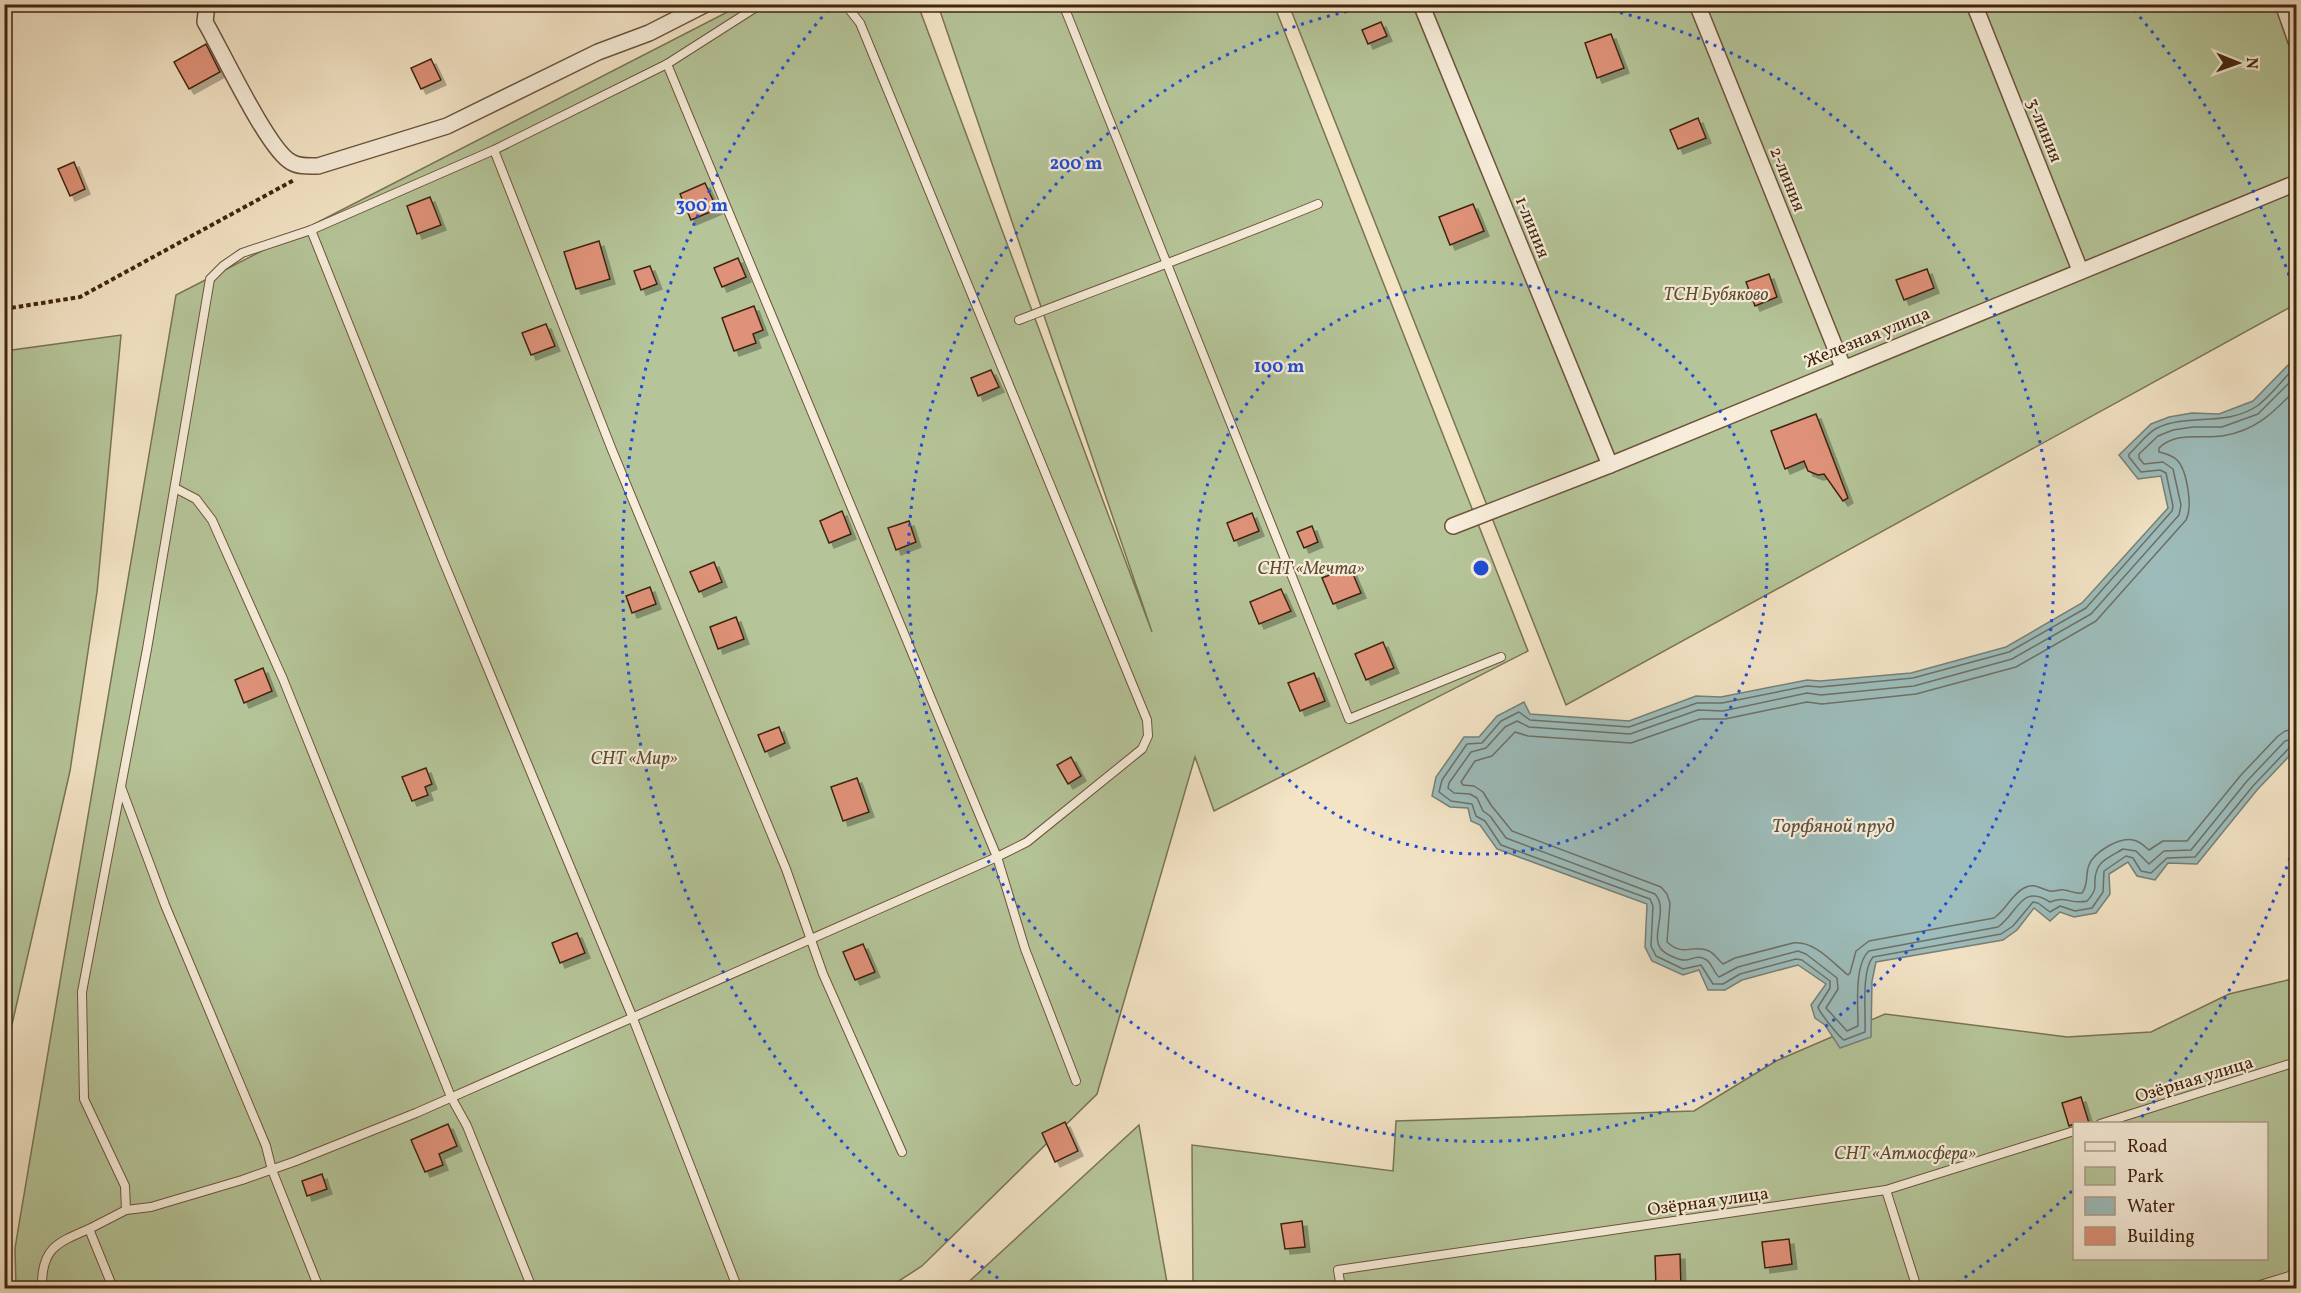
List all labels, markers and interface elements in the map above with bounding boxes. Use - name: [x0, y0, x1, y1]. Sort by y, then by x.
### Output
- north arrow: [2208, 33, 2268, 93]
- text: N: [2240, 57, 2262, 70]
- street label: 3-линия: [2019, 95, 2068, 167]
- street label: 2-линия: [1762, 143, 1811, 216]
- text: 200 m: [1050, 152, 1102, 177]
- street label: 1-линия: [1508, 193, 1555, 262]
- text: 300 m: [676, 194, 728, 219]
- park label: ТСН Бубяково: [1663, 283, 1769, 308]
- street label: Железная улица: [1801, 302, 1934, 375]
- text: 100 m: [1254, 355, 1304, 380]
- park label: СНТ «Мечта»: [1257, 557, 1365, 582]
- centre of rings: [1471, 558, 1491, 578]
- park label: СНТ «Мир»: [590, 747, 678, 772]
- water label: Торфяной пруд: [1772, 813, 1894, 841]
- street label: Озёрная улица: [2132, 1051, 2257, 1110]
- legend: [2073, 1122, 2268, 1260]
- text: Road: [2127, 1135, 2168, 1160]
- park label: СНТ «Атмосфера»: [1834, 1142, 1976, 1167]
- text: Park: [2127, 1165, 2164, 1190]
- street label: Озёрная улица: [1646, 1182, 1771, 1223]
- text: Water: [2127, 1195, 2175, 1220]
- text: Building: [2127, 1225, 2195, 1250]

